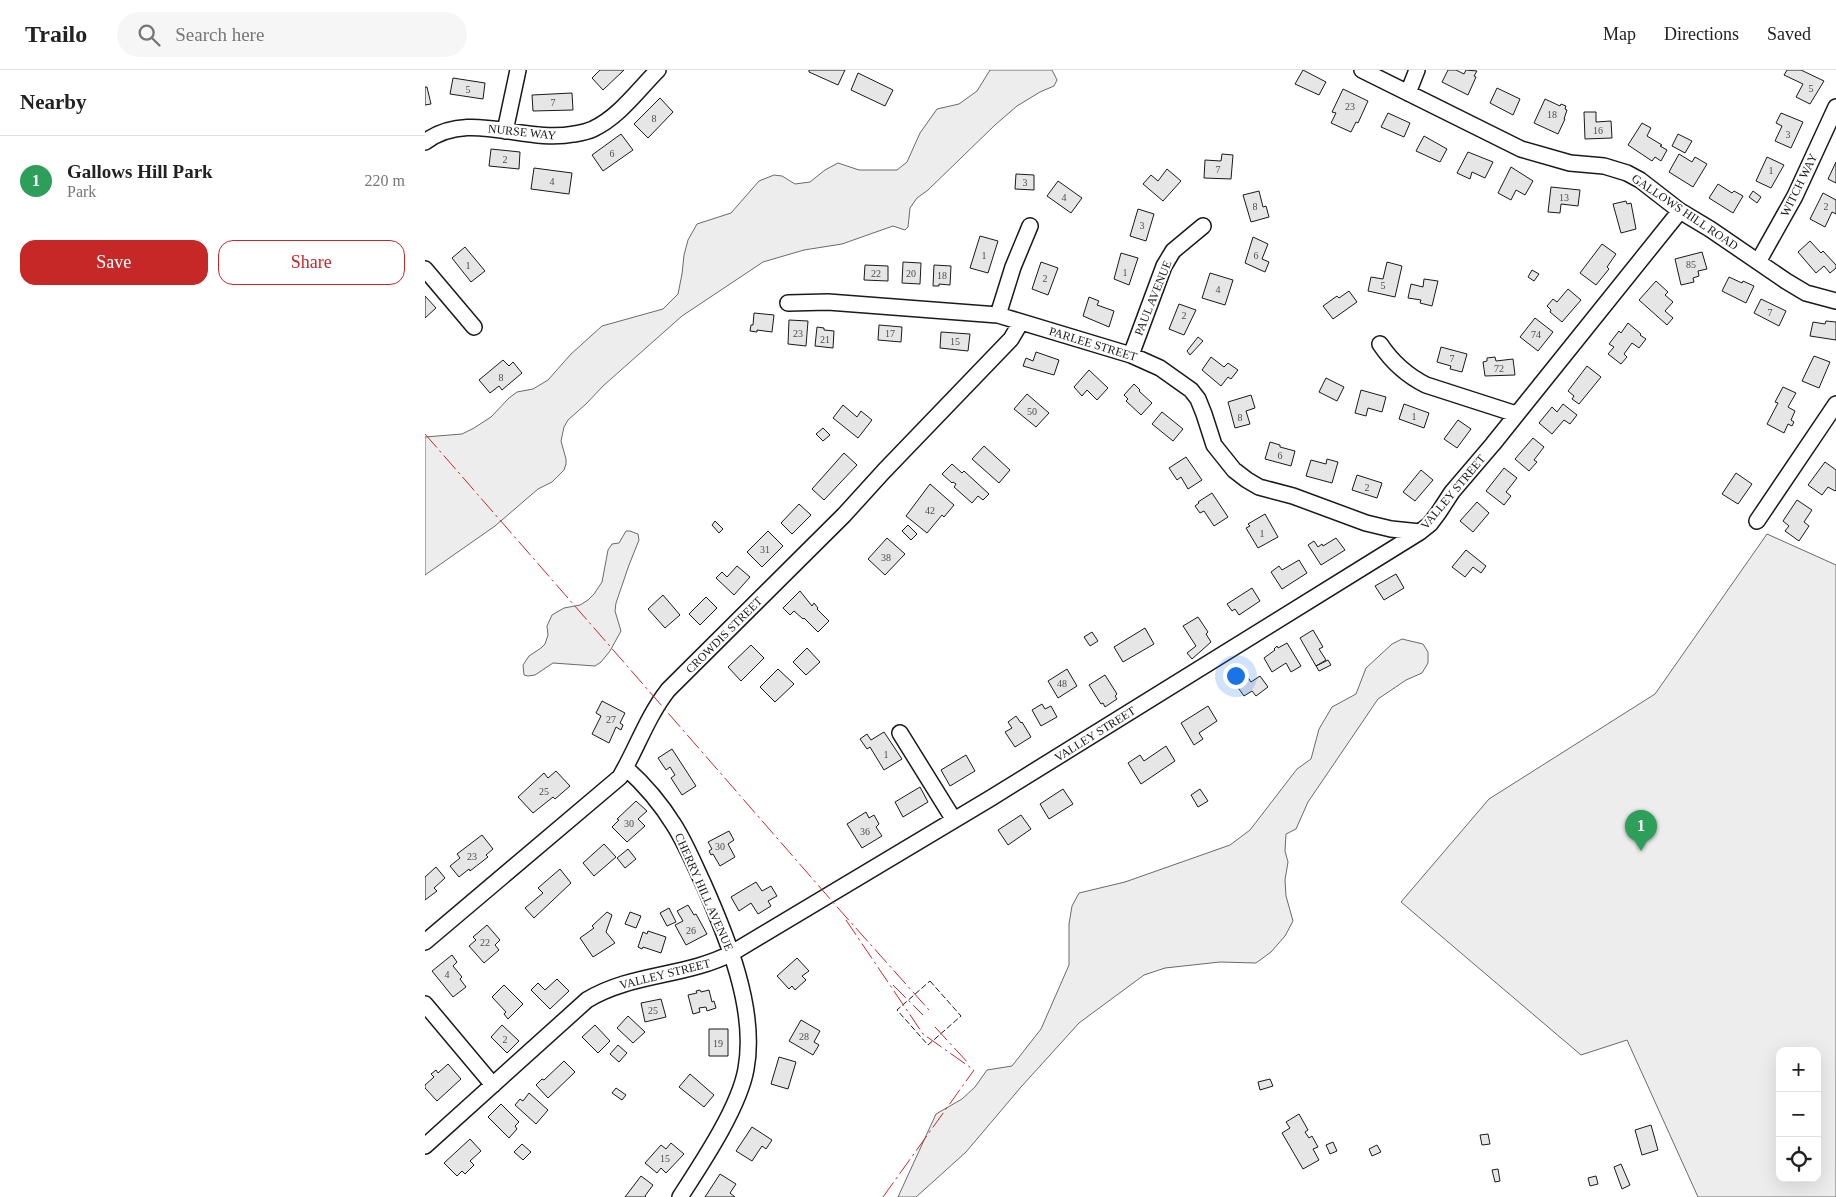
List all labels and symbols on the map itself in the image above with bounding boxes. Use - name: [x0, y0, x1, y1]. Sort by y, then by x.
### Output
- house number: 5: [1809, 83, 1814, 94]
- house number: 5: [466, 84, 471, 95]
- house number: 7: [551, 97, 556, 108]
- house number: 23: [1345, 101, 1355, 112]
- house number: 18: [1547, 109, 1557, 120]
- house number: 8: [652, 113, 657, 124]
- street label: NURSE WAY: [487, 121, 557, 143]
- house number: 16: [1593, 125, 1603, 136]
- house number: 3: [1786, 129, 1791, 140]
- house number: 6: [610, 148, 615, 159]
- street label: WITCH WAY: [1778, 151, 1820, 219]
- house number: 2: [503, 154, 508, 165]
- house number: 7: [1216, 164, 1221, 175]
- house number: 1: [1769, 165, 1774, 176]
- street label: GALLOWS HILL ROAD: [1629, 171, 1741, 253]
- house number: 4: [550, 176, 555, 187]
- house number: 3: [1023, 177, 1028, 188]
- house number: 4: [1062, 192, 1067, 203]
- house number: 13: [1559, 192, 1569, 203]
- house number: 8: [1253, 201, 1258, 212]
- house number: 2: [1824, 201, 1829, 212]
- house number: 3: [1140, 220, 1145, 231]
- house number: 1: [982, 250, 987, 261]
- house number: 6: [1254, 250, 1259, 261]
- street label: PAUL AVENUE: [1132, 258, 1174, 338]
- house number: 85: [1686, 259, 1696, 270]
- house number: 1: [466, 260, 471, 271]
- house number: 1: [1123, 267, 1128, 278]
- house number: 22: [871, 268, 881, 279]
- house number: 20: [906, 268, 916, 279]
- house number: 18: [937, 270, 947, 281]
- house number: 2: [1043, 273, 1048, 284]
- house number: 5: [1381, 280, 1386, 291]
- house number: 4: [1216, 284, 1221, 295]
- house number: 7: [1768, 307, 1773, 318]
- house number: 2: [1182, 310, 1187, 321]
- street label: PARLEE STREET: [1047, 324, 1139, 364]
- house number: 23: [793, 328, 803, 339]
- house number: 17: [885, 328, 895, 339]
- house number: 74: [1531, 329, 1541, 340]
- house number: 21: [820, 334, 830, 345]
- house number: 15: [950, 336, 960, 347]
- house number: 7: [1450, 353, 1455, 364]
- house number: 72: [1494, 363, 1504, 374]
- house number: 8: [499, 372, 504, 383]
- house number: 50: [1027, 406, 1037, 417]
- house number: 1: [1412, 411, 1417, 422]
- house number: 8: [1238, 412, 1243, 423]
- house number: 6: [1278, 450, 1283, 461]
- street label: VALLEY STREET: [1418, 451, 1489, 532]
- house number: 2: [1365, 482, 1370, 493]
- house number: 42: [925, 505, 935, 516]
- house number: 1: [1260, 528, 1265, 539]
- house number: 31: [760, 544, 770, 555]
- house number: 38: [881, 552, 891, 563]
- street label: CROWDIS STREET: [683, 593, 766, 676]
- your location: [1223, 663, 1249, 689]
- house number: 48: [1057, 678, 1067, 689]
- street label: VALLEY STREET: [1052, 703, 1139, 765]
- house number: 27: [606, 714, 616, 725]
- house number: 1: [884, 749, 889, 760]
- house number: 25: [539, 786, 549, 797]
- pin: 1: [1625, 810, 1657, 851]
- house number: 30: [624, 818, 634, 829]
- house number: 36: [860, 826, 870, 837]
- street label: CHERRY HILL AVENUE: [672, 831, 736, 953]
- house number: 30: [715, 841, 725, 852]
- house number: 23: [467, 851, 477, 862]
- house number: 26: [686, 925, 696, 936]
- house number: 22: [480, 937, 490, 948]
- street label: VALLEY STREET: [618, 956, 712, 992]
- house number: 4: [445, 969, 450, 980]
- house number: 25: [648, 1005, 658, 1016]
- house number: 28: [799, 1031, 809, 1042]
- house number: 2: [503, 1034, 508, 1045]
- house number: 19: [713, 1038, 723, 1049]
- house number: 15: [660, 1153, 670, 1164]

